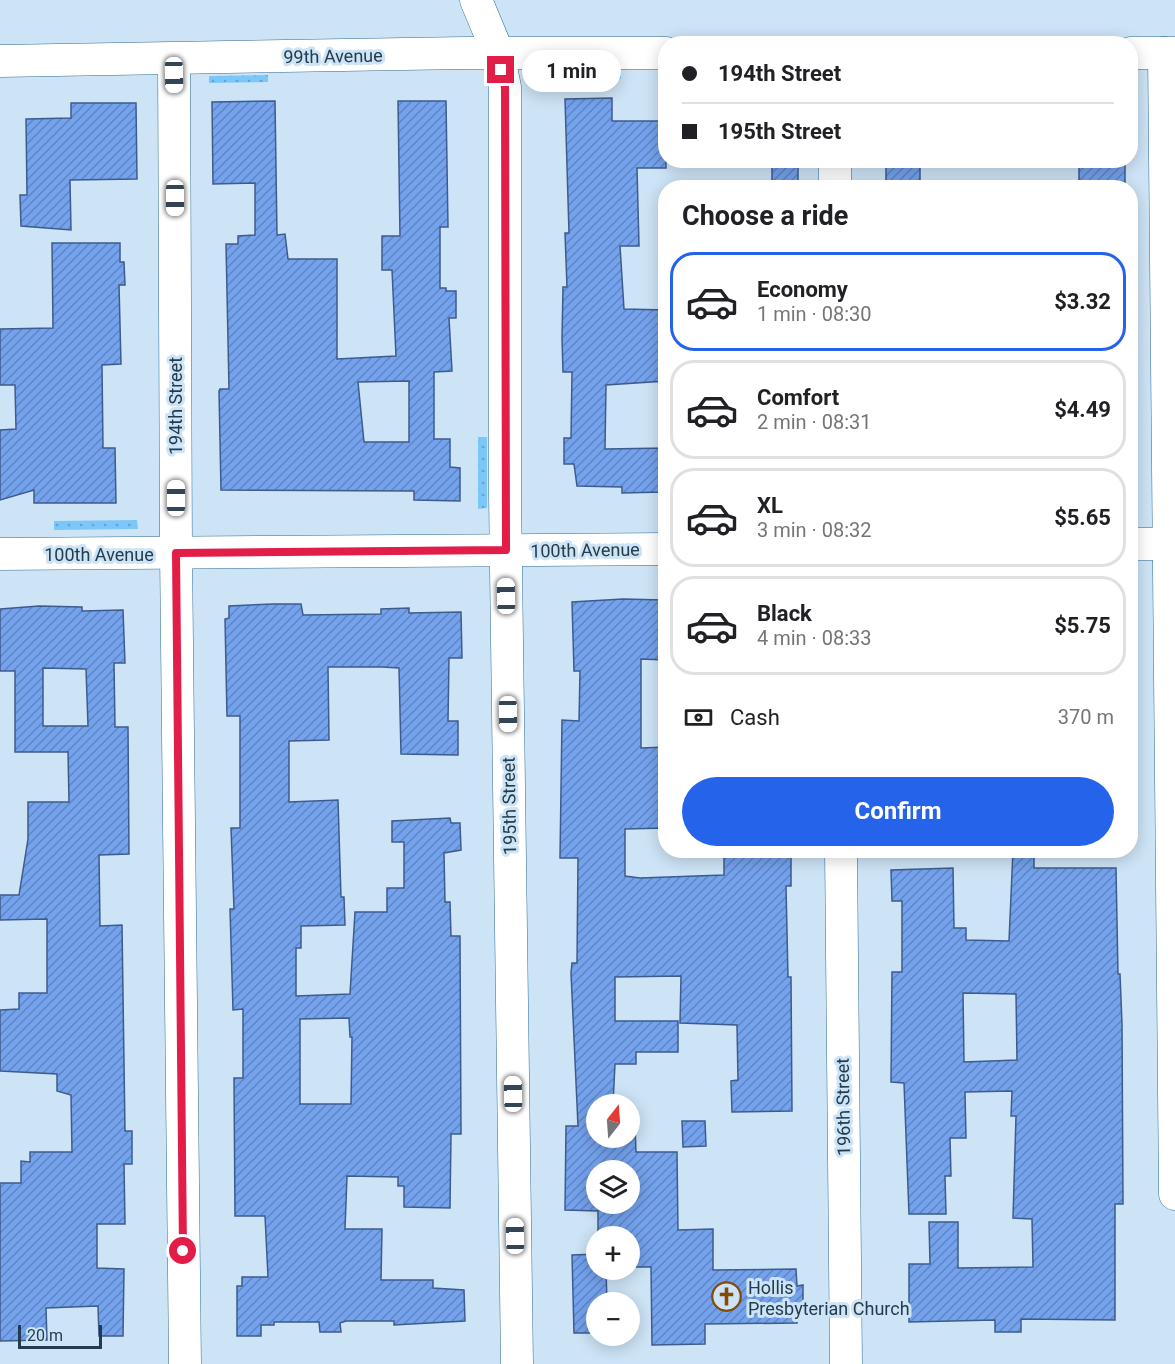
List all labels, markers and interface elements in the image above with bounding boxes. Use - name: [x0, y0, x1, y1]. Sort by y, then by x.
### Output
- street label: 99th Avenue: [283, 45, 383, 67]
- callout: 1 min: [522, 49, 621, 91]
- route end: [487, 56, 514, 83]
- car: [165, 57, 183, 93]
- text: 1 min: [546, 59, 597, 83]
- text: 194th Street: [718, 61, 841, 86]
- text: 195th Street: [718, 119, 841, 144]
- car: [166, 180, 184, 216]
- text: Choose a ride: [682, 200, 848, 232]
- icon: car: [685, 275, 739, 329]
- text: Economy: [757, 277, 848, 302]
- text: $3.32: [1054, 289, 1111, 314]
- text: 1 min · 08:30: [757, 302, 872, 326]
- street label: 194th Street: [165, 357, 186, 455]
- icon: car: [685, 383, 739, 437]
- text: Comfort: [757, 385, 839, 410]
- text: $4.49: [1054, 397, 1111, 422]
- text: 2 min · 08:31: [757, 410, 872, 434]
- car: [167, 480, 185, 516]
- icon: car: [685, 491, 739, 545]
- text: XL: [757, 493, 783, 518]
- text: $5.65: [1054, 505, 1111, 530]
- text: 3 min · 08:32: [757, 518, 872, 542]
- street label: 100th Avenue: [530, 539, 640, 561]
- street label: 100th Avenue: [44, 544, 154, 565]
- car: [497, 578, 515, 614]
- icon: car: [685, 599, 739, 653]
- text: Black: [757, 601, 812, 626]
- text: $5.75: [1054, 613, 1111, 638]
- text: 4 min · 08:33: [757, 626, 872, 650]
- car: [499, 696, 517, 732]
- icon: cash: [682, 701, 715, 734]
- text: Cash: [730, 705, 780, 730]
- text: 370 m: [1058, 705, 1114, 729]
- street label: 195th Street: [498, 757, 520, 855]
- button: Confirm: [682, 777, 1114, 846]
- street label: 196th Street: [832, 1058, 854, 1156]
- car: [504, 1076, 522, 1112]
- north arrow: [586, 1094, 640, 1148]
- map controls: [586, 1094, 640, 1346]
- button: layers: [586, 1160, 640, 1214]
- car: [506, 1218, 524, 1254]
- button: +: [586, 1226, 640, 1280]
- route start: [169, 1237, 196, 1264]
- place label: Hollis Presbyterian Church: [748, 1277, 910, 1319]
- church icon: Hollis Presbyterian Church: [711, 1281, 743, 1313]
- button: −: [586, 1292, 640, 1346]
- scale bar: [18, 1322, 102, 1350]
- text: 20 m: [27, 1326, 63, 1345]

